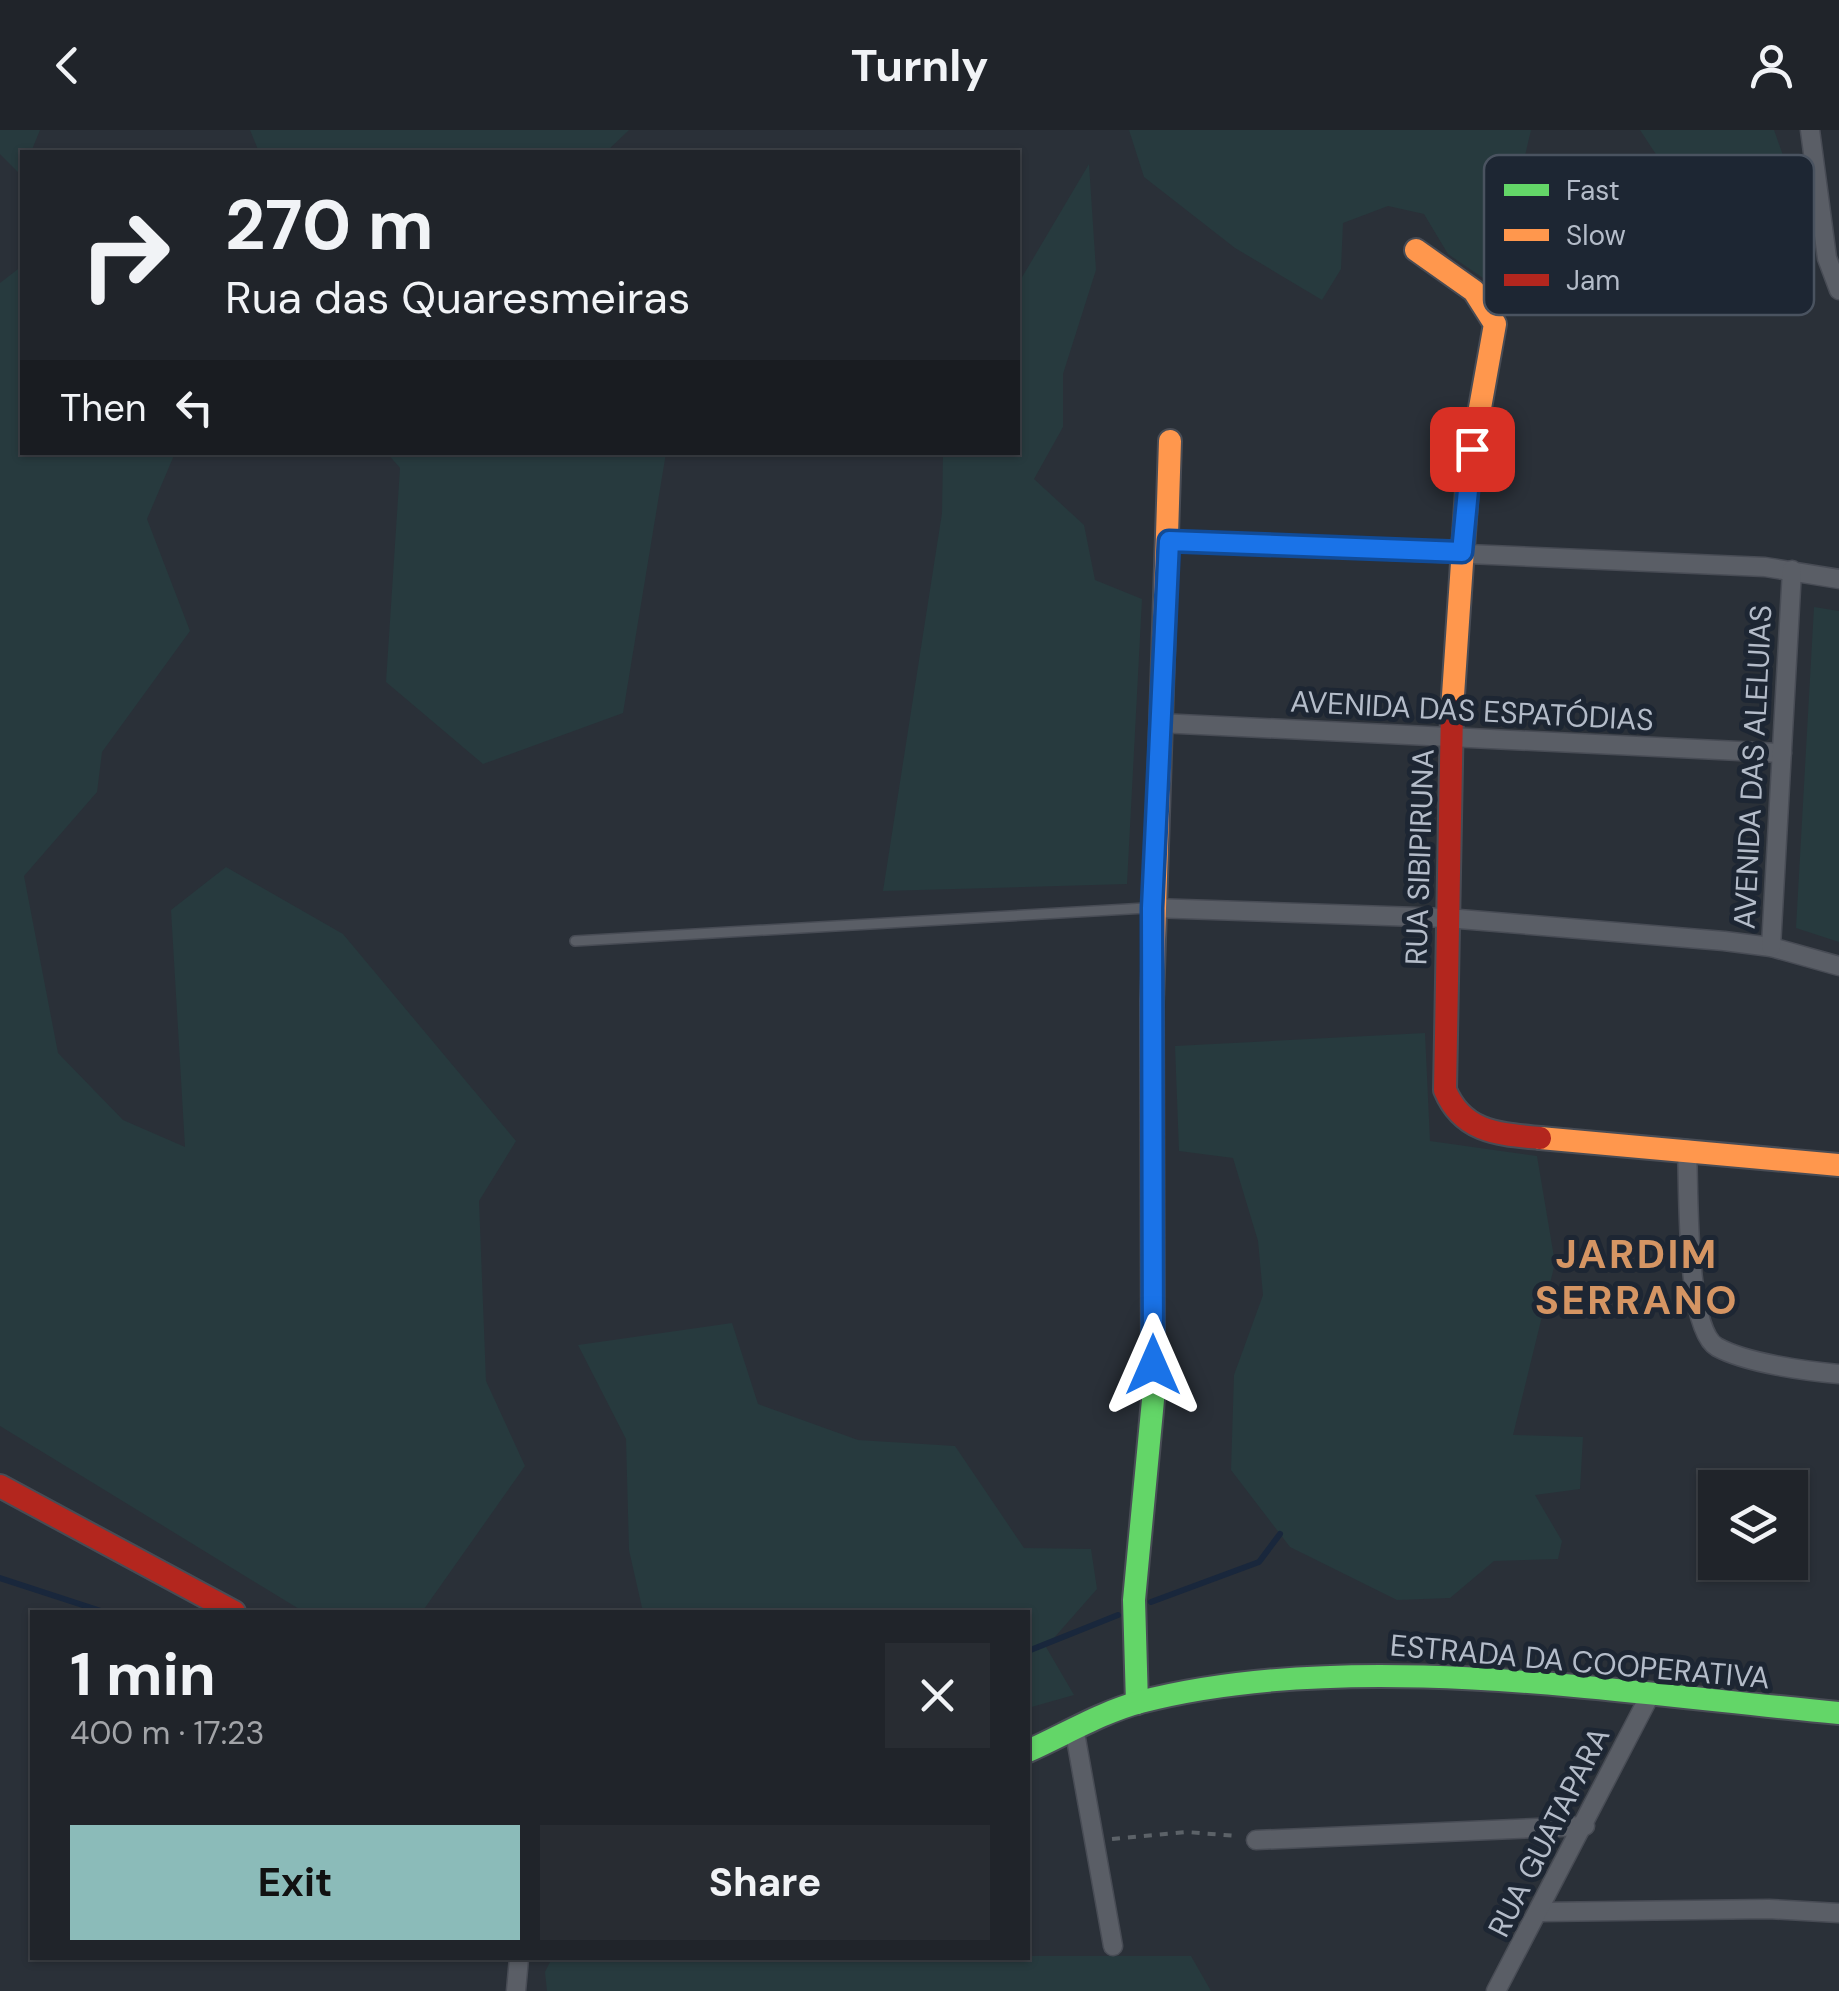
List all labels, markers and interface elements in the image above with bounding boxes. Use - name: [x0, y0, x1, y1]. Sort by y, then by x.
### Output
- text: Turnly: [851, 36, 988, 95]
- icon: back: [40, 38, 95, 93]
- icon: person: [1744, 38, 1799, 93]
- legend: [1484, 155, 1814, 315]
- text: Fast: [1566, 172, 1620, 209]
- text: 270 m: [225, 180, 434, 271]
- icon: right: [60, 190, 190, 320]
- text: Slow: [1566, 217, 1626, 254]
- text: Jam: [1566, 262, 1620, 299]
- text: Rua das Quaresmeiras: [225, 268, 690, 327]
- icon: left: [167, 380, 222, 435]
- text: Then: [60, 383, 147, 433]
- pin: [1430, 407, 1515, 492]
- icon: arrive: [1445, 422, 1500, 477]
- street label: AVENIDA DAS ALELUIAS: [1725, 604, 1780, 930]
- street label: AVENIDA DAS ESPATÓDIAS: [1289, 682, 1655, 739]
- street label: RUA SIBIPIRUNA: [1396, 748, 1443, 966]
- district label: JARDIM SERRANO: [1535, 1228, 1739, 1326]
- position arrow: [1101, 1313, 1205, 1417]
- map controls: [1698, 1470, 1808, 1580]
- button: layers: [1698, 1470, 1808, 1580]
- street label: ESTRADA DA COOPERATIVA: [1389, 1625, 1772, 1698]
- text: 1 min: [70, 1635, 216, 1714]
- button: close: [885, 1643, 990, 1748]
- text: 400 m · 17:23: [70, 1712, 264, 1754]
- street label: RUA GUATAPARA: [1479, 1720, 1618, 1943]
- button: Exit: [70, 1825, 520, 1940]
- button: Share: [540, 1825, 990, 1940]

